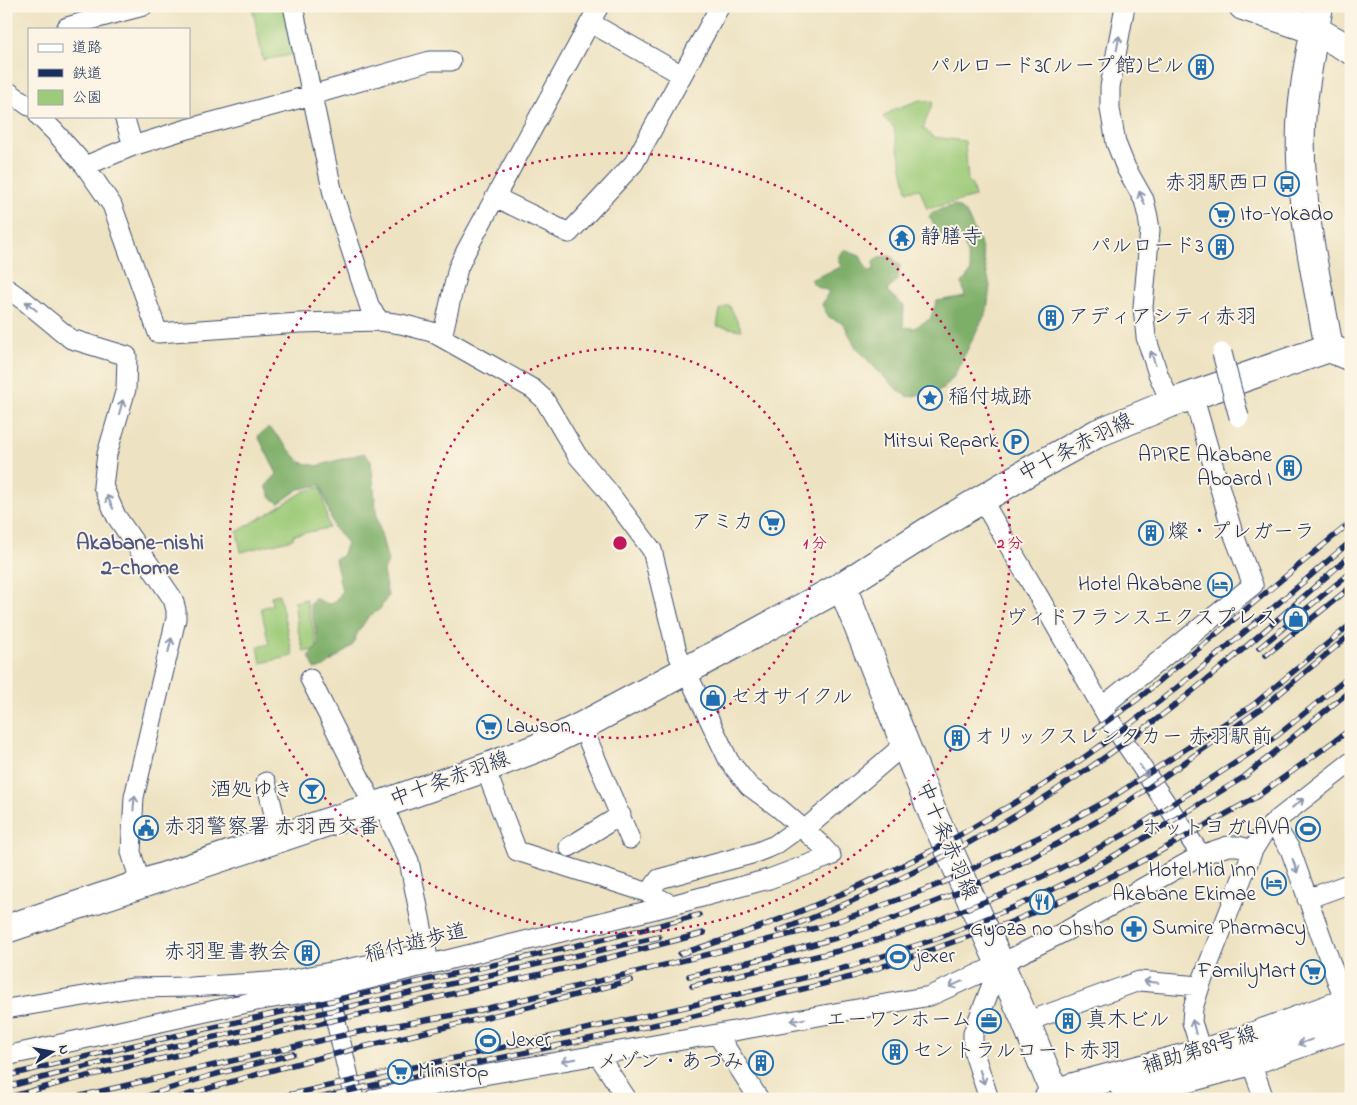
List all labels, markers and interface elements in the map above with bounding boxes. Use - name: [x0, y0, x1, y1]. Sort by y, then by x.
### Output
- legend: [28, 28, 190, 118]
- one-way arrow: [1114, 35, 1124, 51]
- text: 道路: [72, 37, 102, 59]
- place label: パルロード3(ループ館)ビル: [930, 52, 1184, 82]
- building icon: パルロード3(ループ館)ビル: [1188, 54, 1214, 80]
- text: 鉄道: [72, 63, 102, 85]
- text: 公園: [72, 87, 102, 109]
- place label: 赤羽駅西口: [1165, 169, 1270, 199]
- bus stop icon: 赤羽駅西口: [1274, 171, 1300, 197]
- one-way arrow: [1136, 191, 1146, 206]
- place label: Ito-Yokado: [1240, 200, 1333, 230]
- supermarket icon: Ito-Yokado: [1209, 202, 1235, 228]
- place label: 静膳寺: [920, 223, 983, 253]
- temple icon: 静膳寺: [889, 225, 915, 251]
- place label: パルロード3: [1090, 232, 1204, 262]
- building icon: パルロード3: [1208, 234, 1234, 260]
- one-way arrow: [25, 300, 38, 311]
- place label: アディアシティ赤羽: [1068, 303, 1257, 333]
- building icon: アディアシティ赤羽: [1038, 305, 1064, 331]
- one-way arrow: [1147, 350, 1157, 366]
- place label: 稲付城跡: [948, 383, 1032, 413]
- place icon: 稲付城跡: [917, 385, 943, 411]
- one-way arrow: [116, 400, 126, 416]
- street label: 中十条赤羽線: [1013, 406, 1139, 490]
- place label: Mitsui Repark: [883, 427, 999, 457]
- parking icon: Mitsui Repark: [1003, 429, 1029, 455]
- place label: APIRE Akabane Aboard I: [1138, 441, 1273, 495]
- building icon: APIRE Akabane Aboard I: [1276, 455, 1302, 481]
- one-way arrow: [105, 495, 114, 510]
- place label: アミカ: [691, 508, 754, 538]
- supermarket icon: アミカ: [759, 510, 785, 536]
- place label: 燦・プレガーラ: [1168, 518, 1315, 548]
- building icon: 燦・プレガーラ: [1138, 520, 1164, 546]
- district label: Akabane-nishi 2-chome: [76, 528, 204, 585]
- text: 1 分: [803, 533, 827, 555]
- text: 2 分: [996, 533, 1023, 555]
- centre of rings: [611, 534, 629, 552]
- place label: Hotel Akabane: [1078, 570, 1203, 600]
- hotel icon: Hotel Akabane: [1207, 572, 1233, 598]
- place label: ヴィドフランスエクスプレス: [1005, 604, 1278, 634]
- shop icon: ヴィドフランスエクスプレス: [1283, 606, 1309, 632]
- one-way arrow: [166, 637, 175, 653]
- place label: セオサイクル: [730, 683, 853, 713]
- shop icon: セオサイクル: [700, 685, 726, 711]
- place label: Lawson: [506, 712, 571, 742]
- supermarket icon: Lawson: [476, 714, 502, 740]
- place label: オリックスレンタカー 赤羽駅前: [974, 723, 1272, 753]
- building icon: オリックスレンタカー 赤羽駅前: [944, 725, 970, 751]
- street label: 中十条赤羽線: [386, 744, 514, 816]
- one-way arrow: [1139, 764, 1149, 778]
- place label: 酒処ゆき: [210, 776, 294, 806]
- street label: 中十条赤羽線: [908, 777, 984, 905]
- bar icon: 酒処ゆき: [299, 778, 325, 804]
- one-way arrow: [129, 795, 139, 811]
- one-way arrow: [1291, 798, 1304, 809]
- place label: 赤羽警察署 赤羽西交番: [164, 813, 379, 843]
- place label: ホットヨガLAVA: [1141, 814, 1290, 844]
- public building icon: 赤羽警察署 赤羽西交番: [133, 815, 159, 841]
- sports icon: ホットヨガLAVA: [1295, 816, 1321, 842]
- place label: Hotel Mid Inn Akabane Ekimae: [1112, 856, 1257, 910]
- one-way arrow: [1291, 858, 1300, 873]
- hotel icon: Hotel Mid Inn Akabane Ekimae: [1261, 870, 1287, 896]
- restaurant icon: Gyoza no Ohsho: [1029, 889, 1055, 915]
- place label: Sumire Pharmacy: [1152, 914, 1306, 946]
- place label: Gyoza no Ohsho: [970, 915, 1114, 947]
- pharmacy icon: Sumire Pharmacy: [1121, 916, 1147, 942]
- street label: 稲付遊歩道: [361, 917, 471, 971]
- place label: 赤羽聖書教会: [164, 938, 290, 968]
- building icon: 赤羽聖書教会: [294, 940, 320, 966]
- place label: jexer: [913, 942, 955, 972]
- sports icon: jexer: [885, 944, 911, 970]
- place label: FamilyMart: [1197, 957, 1296, 989]
- supermarket icon: FamilyMart: [1300, 959, 1326, 985]
- one-way arrow: [1143, 978, 1159, 987]
- one-way arrow: [949, 980, 964, 990]
- place label: エーワンホーム: [826, 1006, 972, 1036]
- place label: 真木ビル: [1086, 1006, 1170, 1036]
- office icon: エーワンホーム: [976, 1008, 1002, 1034]
- building icon: 真木ビル: [1055, 1008, 1081, 1034]
- one-way arrow: [790, 1015, 806, 1025]
- street label: 補助第89号線: [1139, 1019, 1261, 1083]
- one-way arrow: [1189, 1019, 1198, 1035]
- place label: Jexer: [506, 1026, 551, 1056]
- north arrow: [28, 1028, 78, 1078]
- sports icon: Jexer: [475, 1028, 501, 1054]
- place label: セントラルコート赤羽: [912, 1037, 1121, 1067]
- one-way arrow: [1298, 1038, 1313, 1047]
- building icon: セントラルコート赤羽: [882, 1039, 908, 1065]
- text: N: [52, 1043, 74, 1056]
- place label: メゾン・あづみ: [597, 1048, 744, 1078]
- building icon: メゾン・あづみ: [748, 1050, 774, 1076]
- one-way arrow: [561, 1056, 577, 1066]
- place label: Ministop: [418, 1057, 489, 1087]
- supermarket icon: Ministop: [387, 1059, 413, 1085]
- one-way arrow: [978, 1068, 987, 1084]

